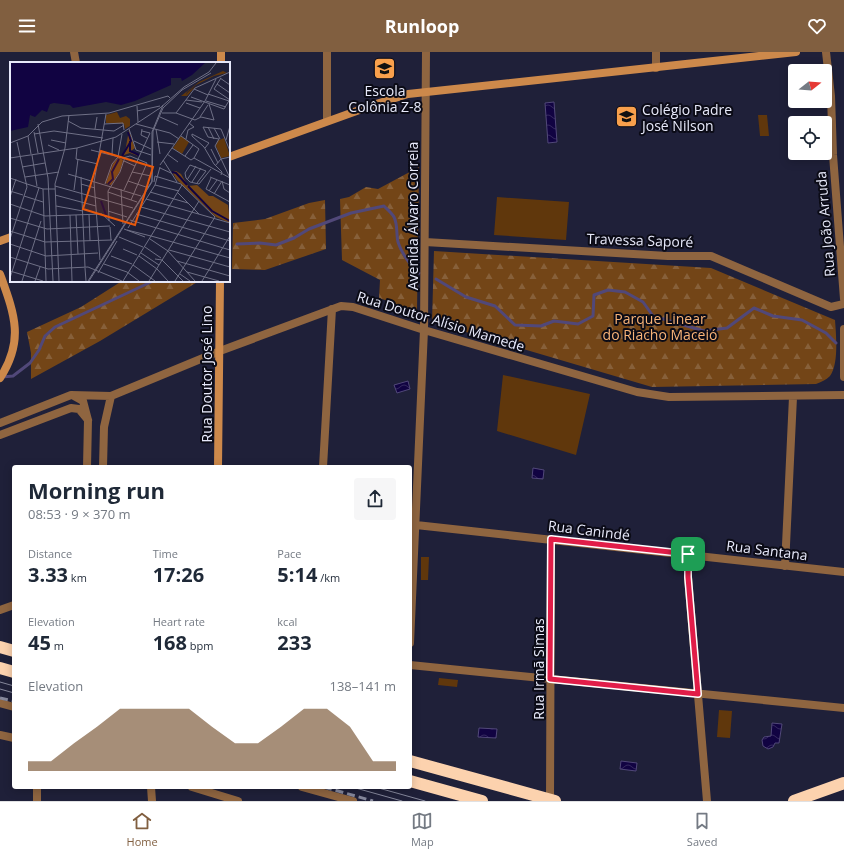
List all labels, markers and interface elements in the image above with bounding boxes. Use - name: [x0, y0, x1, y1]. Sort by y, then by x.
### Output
- text: Runloop: [385, 14, 459, 38]
- icon: menu: [16, 15, 38, 37]
- icon: heart: [806, 15, 828, 37]
- school or university icon: Escola Colônia Z-8: [372, 55, 398, 81]
- inset map: [10, 62, 230, 282]
- north arrow: [788, 64, 832, 108]
- map controls: [788, 64, 832, 160]
- place label: Escola Colônia Z-8: [348, 81, 422, 116]
- place label: Colégio Padre José Nilson: [640, 100, 732, 135]
- school or university icon: Colégio Padre José Nilson: [614, 104, 640, 130]
- button: locate: [788, 116, 832, 160]
- street label: Avenida Álvaro Correia: [403, 142, 422, 290]
- street label: Rua João Arruda: [811, 170, 839, 278]
- street label: Travessa Saporé: [586, 229, 694, 251]
- street label: Rua Doutor Alísio Mamede: [355, 286, 527, 356]
- street label: Rua Doutor José Lino: [197, 306, 216, 442]
- park label: Parque Linear do Riacho Maceió: [603, 309, 717, 344]
- text: Morning run: [28, 475, 165, 505]
- button: share: [354, 478, 396, 520]
- text: 08:53 · 9 × 370 m: [28, 505, 131, 523]
- street label: Rua Canindé: [547, 516, 631, 544]
- street label: Rua Santana: [725, 536, 809, 564]
- pin: [671, 537, 705, 571]
- icon: arrive: [677, 543, 699, 565]
- text: Distance: [28, 546, 72, 561]
- text: Time: [153, 546, 178, 561]
- text: Pace: [277, 546, 302, 561]
- text: 3.33: [28, 561, 68, 588]
- text: 17:26: [153, 561, 204, 588]
- text: 5:14: [277, 561, 317, 588]
- text: km: [68, 570, 87, 585]
- text: /km: [317, 570, 340, 585]
- text: Elevation: [28, 614, 75, 629]
- text: Heart rate: [153, 614, 205, 629]
- text: kcal: [277, 614, 297, 629]
- street label: Rua Irmã Simas: [529, 618, 548, 720]
- text: 45: [28, 629, 51, 656]
- text: 168: [153, 629, 187, 656]
- text: 233: [277, 629, 312, 656]
- text: m: [51, 638, 64, 653]
- text: bpm: [187, 638, 213, 653]
- text: Elevation: [28, 677, 83, 695]
- text: 138–141 m: [329, 677, 396, 695]
- tab: Home: [127, 810, 158, 849]
- tab: Map: [411, 810, 434, 849]
- tab: Saved: [687, 810, 717, 849]

